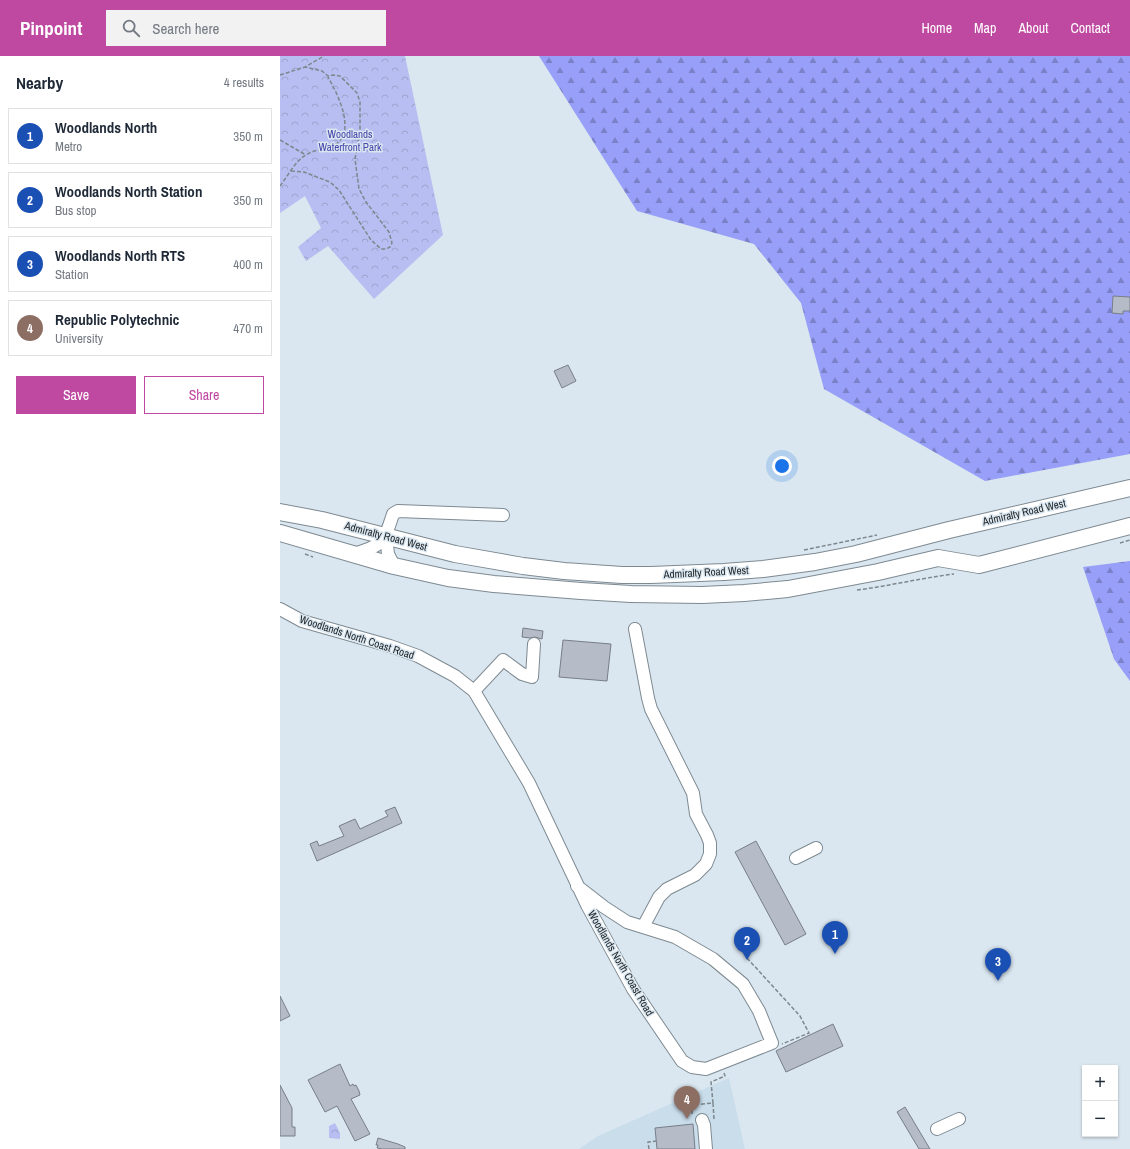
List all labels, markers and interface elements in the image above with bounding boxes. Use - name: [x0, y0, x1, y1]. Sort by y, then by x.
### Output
- search box: [106, 10, 386, 46]
- text: Pinpoint: [20, 15, 82, 41]
- icon: search: [120, 17, 142, 39]
- text: Search here: [152, 18, 219, 39]
- text: Home: [921, 19, 952, 37]
- text: Map: [974, 19, 996, 37]
- text: About: [1018, 19, 1048, 37]
- text: Contact: [1070, 19, 1110, 37]
- text: Nearby: [16, 71, 63, 94]
- text: 4 results: [224, 74, 264, 91]
- text: Woodlands North: [55, 117, 157, 138]
- park label: Woodlands Waterfront Park: [319, 127, 382, 154]
- text: 1: [27, 128, 33, 145]
- text: 350 m: [233, 128, 263, 145]
- text: Metro: [55, 138, 82, 155]
- text: Woodlands North Station: [55, 181, 202, 202]
- text: 2: [27, 192, 33, 209]
- text: 350 m: [233, 192, 263, 209]
- text: Bus stop: [55, 202, 96, 219]
- text: Woodlands North RTS: [55, 245, 185, 266]
- text: 3: [27, 256, 33, 273]
- text: 400 m: [233, 256, 263, 273]
- text: Station: [55, 266, 89, 283]
- text: Republic Polytechnic: [55, 309, 179, 330]
- text: 4: [27, 320, 33, 337]
- text: 470 m: [233, 320, 263, 337]
- text: University: [55, 330, 103, 347]
- button: Save: [16, 376, 136, 414]
- button: Share: [144, 376, 264, 414]
- your location: [772, 456, 792, 476]
- street label: Admiralty Road West: [980, 496, 1067, 529]
- street label: Admiralty Road West: [342, 518, 429, 554]
- street label: Admiralty Road West: [662, 563, 749, 581]
- street label: Woodlands North Coast Road: [298, 612, 416, 662]
- street label: Woodlands North Coast Road: [585, 908, 657, 1018]
- pin: 1: [822, 921, 848, 954]
- pin: 2: [734, 927, 760, 960]
- pin: 3: [985, 948, 1011, 981]
- map controls: [1082, 1065, 1118, 1137]
- button: +: [1082, 1065, 1118, 1101]
- pin: 4: [674, 1086, 700, 1119]
- button: −: [1082, 1101, 1118, 1137]

